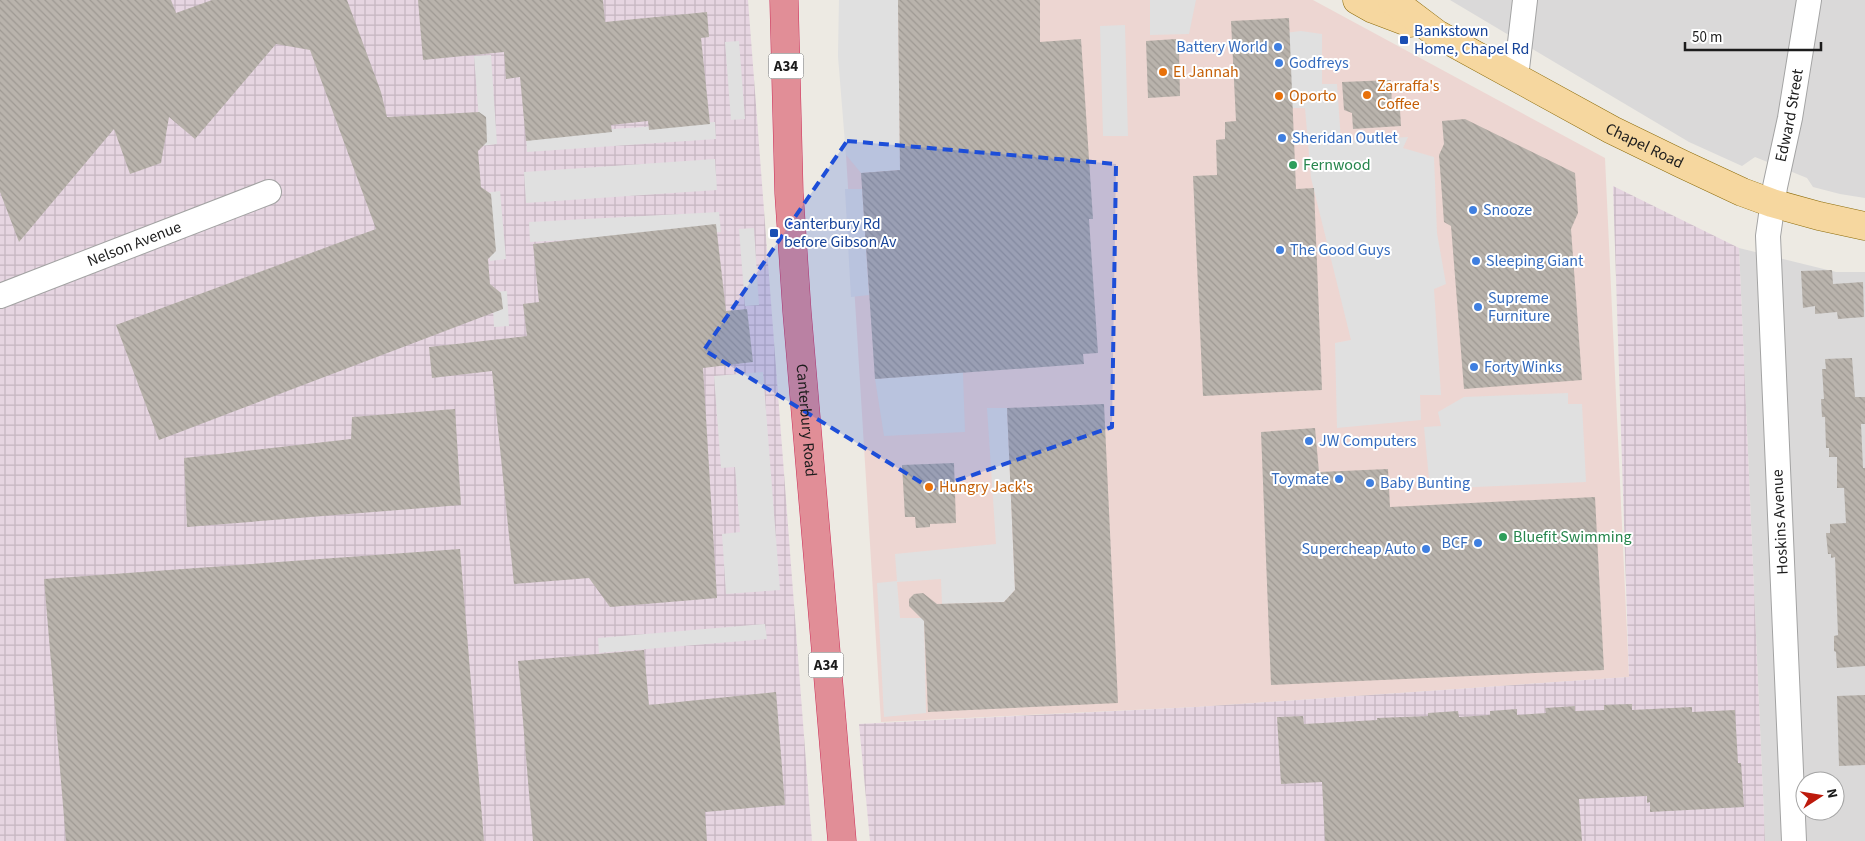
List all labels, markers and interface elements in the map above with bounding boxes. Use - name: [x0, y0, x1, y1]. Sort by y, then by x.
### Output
- place label: Bankstown Home, Chapel Rd: [1414, 20, 1529, 60]
- scale bar: [1685, 20, 1821, 52]
- text: 50 m: [1692, 27, 1722, 48]
- marker: Bankstown Home, Chapel Rd: [1398, 34, 1410, 46]
- place label: Battery World: [1176, 36, 1268, 58]
- marker: Battery World: [1272, 41, 1284, 53]
- place label: Godfreys: [1289, 52, 1349, 74]
- road number: A34: [768, 54, 804, 78]
- marker: Godfreys: [1273, 57, 1285, 69]
- place label: El Jannah: [1173, 61, 1239, 83]
- marker: El Jannah: [1157, 66, 1169, 78]
- street label: Edward Street: [1770, 67, 1809, 164]
- place label: Zarraffa's Coffee: [1377, 75, 1440, 115]
- place label: Oporto: [1289, 85, 1337, 107]
- marker: Zarraffa's Coffee: [1361, 89, 1373, 101]
- marker: Oporto: [1273, 90, 1285, 102]
- street label: Chapel Road: [1601, 117, 1687, 174]
- place label: Sheridan Outlet: [1292, 127, 1398, 149]
- marker: Sheridan Outlet: [1276, 132, 1288, 144]
- place label: Fernwood: [1303, 154, 1371, 176]
- marker: Fernwood: [1287, 159, 1299, 171]
- place label: Snooze: [1483, 199, 1532, 221]
- marker: Snooze: [1467, 204, 1479, 216]
- place label: Canterbury Rd before Gibson Av: [784, 213, 897, 253]
- street label: Nelson Avenue: [84, 216, 185, 272]
- marker: Canterbury Rd before Gibson Av: [768, 227, 780, 239]
- place label: The Good Guys: [1290, 239, 1391, 261]
- marker: The Good Guys: [1274, 244, 1286, 256]
- place label: Sleeping Giant: [1486, 250, 1584, 272]
- marker: Sleeping Giant: [1470, 255, 1482, 267]
- place label: Supreme Furniture: [1488, 287, 1550, 327]
- marker: Supreme Furniture: [1472, 301, 1484, 313]
- place label: Forty Winks: [1484, 356, 1562, 378]
- marker: Forty Winks: [1468, 361, 1480, 373]
- street label: Canterbury Road: [790, 363, 822, 478]
- place label: JW Computers: [1319, 430, 1417, 452]
- marker: JW Computers: [1303, 435, 1315, 447]
- place label: Toymate: [1271, 468, 1329, 490]
- street label: Hoskins Avenue: [1766, 469, 1794, 575]
- place label: Baby Bunting: [1380, 472, 1470, 494]
- marker: Toymate: [1333, 473, 1345, 485]
- place label: Hungry Jack's: [939, 476, 1033, 498]
- marker: Baby Bunting: [1364, 477, 1376, 489]
- marker: Hungry Jack's: [923, 481, 935, 493]
- place label: Bluefit Swimming: [1513, 526, 1632, 548]
- marker: Bluefit Swimming: [1497, 531, 1509, 543]
- place label: BCF: [1442, 532, 1468, 554]
- marker: BCF: [1472, 537, 1484, 549]
- place label: Supercheap Auto: [1302, 538, 1416, 560]
- marker: Supercheap Auto: [1420, 543, 1432, 555]
- road number: A34: [808, 652, 844, 678]
- north arrow: [1795, 771, 1845, 821]
- text: N: [1821, 787, 1842, 800]

